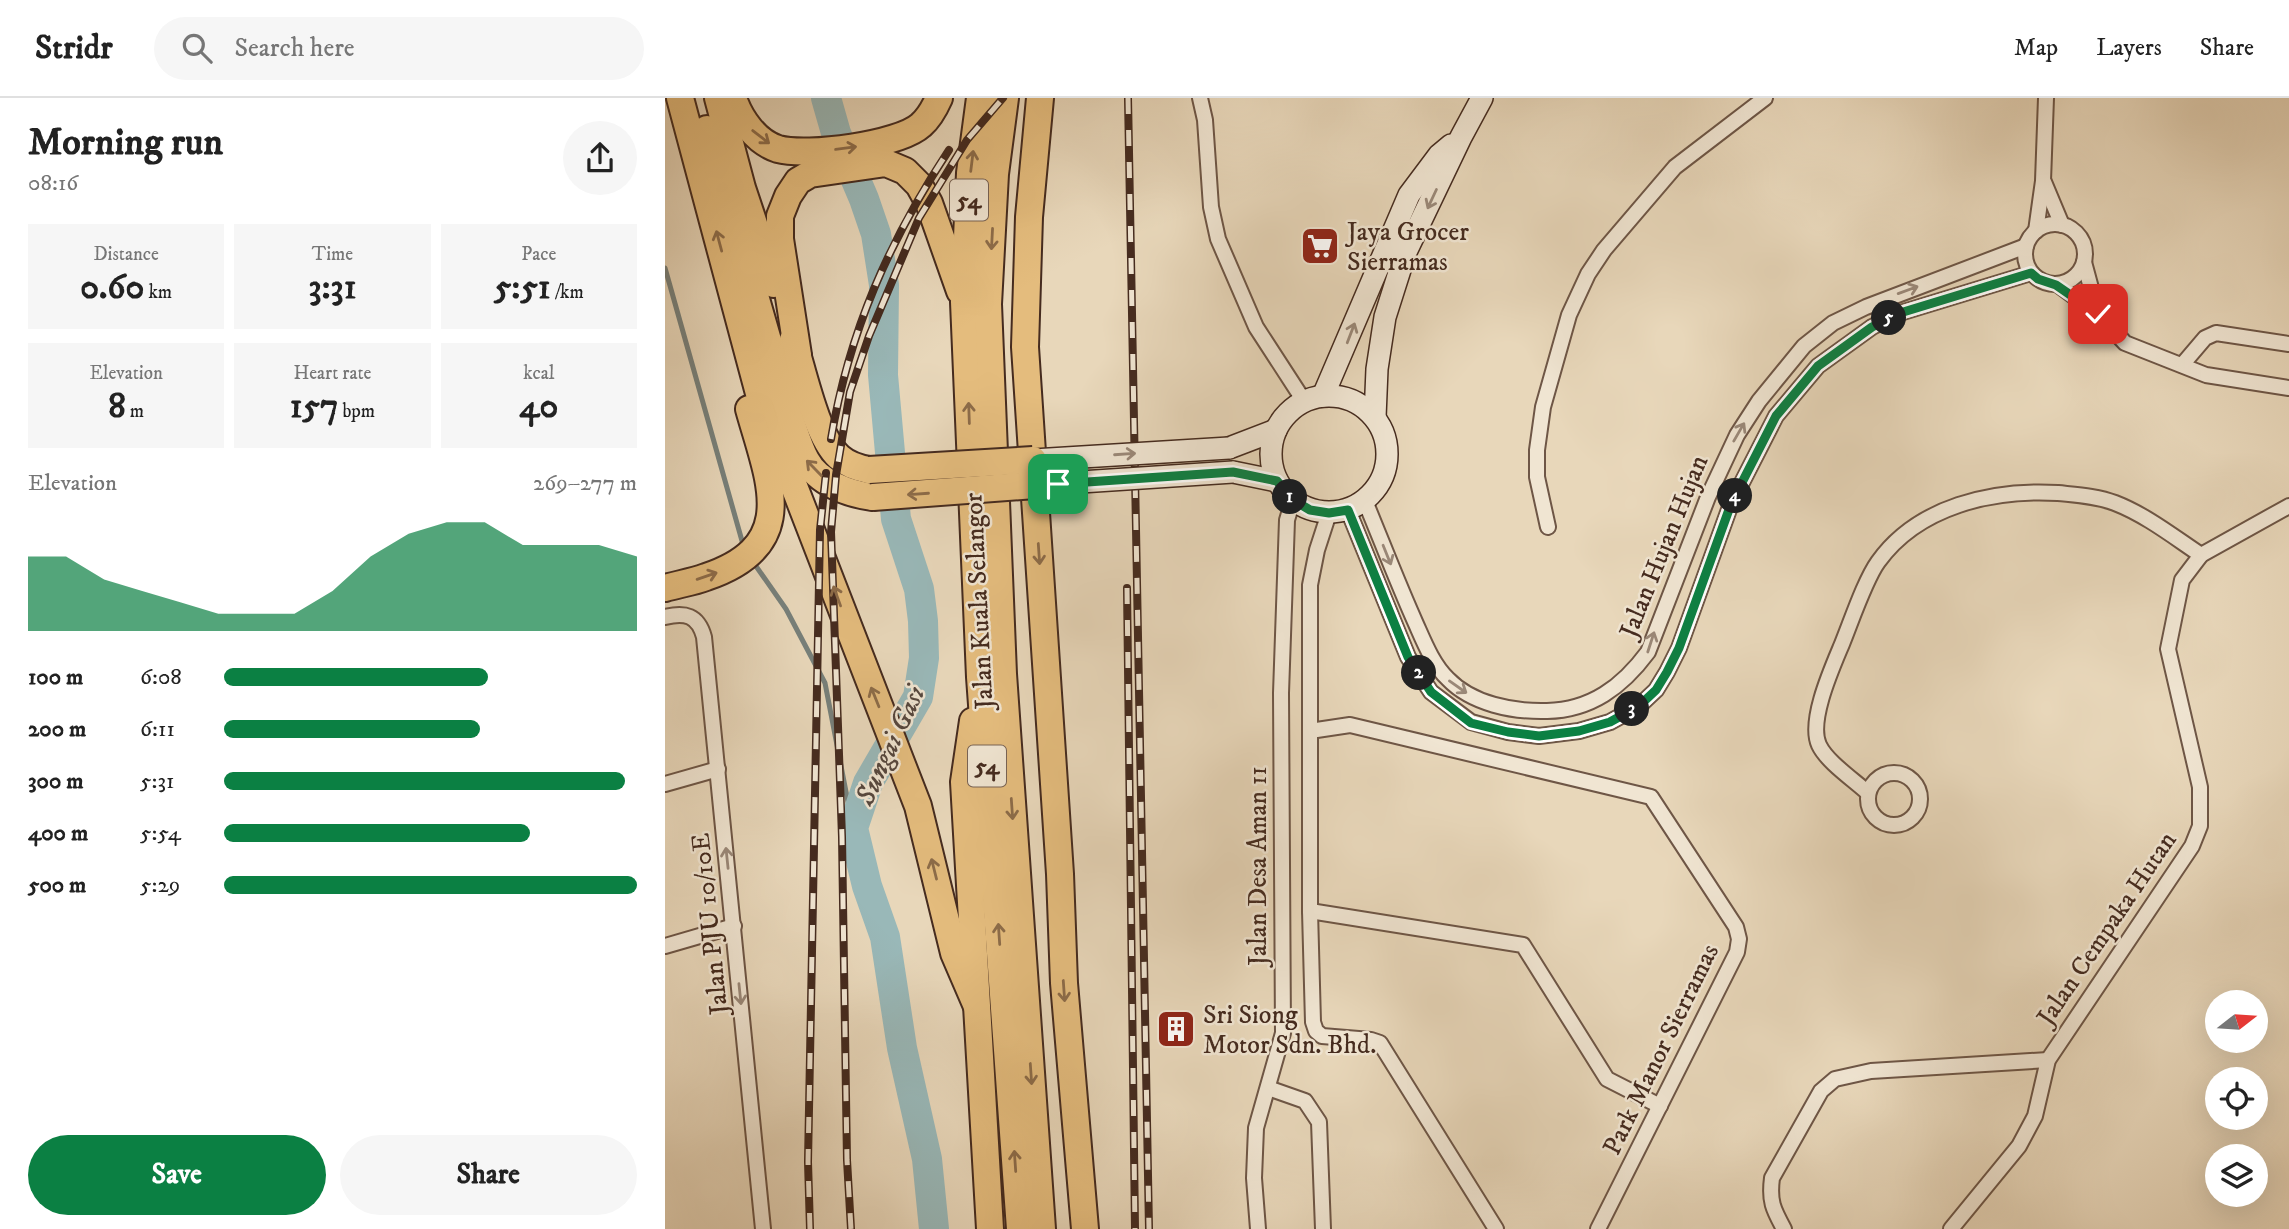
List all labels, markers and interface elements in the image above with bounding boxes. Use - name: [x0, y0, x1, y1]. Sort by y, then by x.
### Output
- search box: [154, 17, 644, 80]
- text: Stridr: [35, 28, 112, 69]
- icon: search: [178, 29, 216, 67]
- text: Search here: [234, 32, 355, 65]
- text: Map: [2014, 33, 2058, 63]
- text: Layers: [2096, 33, 2162, 63]
- text: Share: [2200, 33, 2254, 63]
- text: Morning run: [28, 119, 223, 167]
- button: share: [563, 121, 637, 195]
- one-way arrow: [751, 130, 769, 145]
- one-way arrow: [834, 141, 857, 154]
- one-way arrow: [965, 150, 978, 172]
- text: 08:16: [28, 169, 78, 198]
- road number: 54: [950, 180, 988, 220]
- one-way arrow: [1424, 188, 1438, 209]
- place label: Jaya Grocer Sierramas: [1345, 216, 1469, 279]
- supermarket icon: Jaya Grocer Sierramas: [1299, 225, 1341, 267]
- one-way arrow: [985, 227, 998, 250]
- one-way arrow: [712, 231, 725, 253]
- text: Distance: [93, 243, 159, 266]
- text: Time: [312, 243, 353, 266]
- text: Pace: [521, 243, 556, 266]
- text: 0.60: [80, 266, 144, 310]
- text: 3:31: [308, 266, 357, 310]
- text: 5:51: [494, 266, 551, 310]
- text: km: [144, 281, 172, 304]
- text: /km: [551, 281, 584, 304]
- one-way arrow: [1897, 283, 1919, 296]
- pin: [2068, 284, 2128, 344]
- icon: check: [2079, 295, 2117, 333]
- pin: 5: [1871, 300, 1907, 336]
- text: 5: [1884, 306, 1893, 329]
- one-way arrow: [1345, 323, 1358, 344]
- text: Elevation: [89, 362, 163, 385]
- text: Heart rate: [294, 362, 371, 385]
- text: kcal: [523, 362, 554, 385]
- text: 8: [108, 385, 126, 429]
- text: 157: [290, 385, 338, 429]
- text: 40: [519, 385, 558, 429]
- text: m: [126, 400, 144, 423]
- text: bpm: [338, 400, 375, 423]
- one-way arrow: [963, 402, 976, 425]
- one-way arrow: [1732, 423, 1746, 443]
- one-way arrow: [1114, 447, 1136, 460]
- street label: Jalan Hujan Hujan: [1612, 450, 1716, 645]
- pin: [1028, 454, 1088, 514]
- one-way arrow: [806, 459, 823, 477]
- icon: arrive: [1039, 465, 1077, 503]
- text: Elevation: [28, 469, 117, 498]
- text: 269–277 m: [533, 469, 637, 498]
- pin: 4: [1717, 478, 1753, 514]
- pin: 1: [1273, 480, 1307, 514]
- text: 4: [1729, 484, 1740, 507]
- text: 1: [1286, 485, 1293, 508]
- one-way arrow: [907, 488, 930, 501]
- street label: Jalan Kuala Selangor: [957, 492, 1002, 712]
- one-way arrow: [1033, 542, 1046, 565]
- one-way arrow: [1382, 544, 1395, 565]
- one-way arrow: [696, 569, 718, 581]
- one-way arrow: [830, 586, 842, 608]
- one-way arrow: [1646, 631, 1658, 653]
- pin: 2: [1401, 656, 1437, 690]
- text: 2: [1414, 661, 1423, 684]
- text: 100 m: [28, 663, 83, 692]
- text: 6:08: [140, 663, 182, 692]
- water label: Sungai Gasi: [847, 679, 934, 812]
- one-way arrow: [1448, 680, 1467, 694]
- one-way arrow: [867, 686, 880, 708]
- pin: 3: [1615, 692, 1649, 726]
- text: 3: [1628, 697, 1635, 720]
- text: 200 m: [28, 715, 86, 744]
- text: 6:11: [140, 715, 175, 744]
- road number: 54: [968, 746, 1006, 786]
- street label: Jalan Desa Aman 11: [1242, 766, 1275, 968]
- text: 300 m: [28, 767, 84, 796]
- text: 5:31: [140, 767, 174, 796]
- one-way arrow: [1006, 797, 1019, 820]
- text: 400 m: [28, 819, 88, 848]
- text: 5:54: [140, 819, 181, 848]
- street label: Jalan Cempaka Hutan: [2029, 825, 2185, 1034]
- street label: Jalan PJU 10/10E: [685, 831, 737, 1018]
- one-way arrow: [720, 847, 733, 870]
- one-way arrow: [927, 858, 940, 881]
- text: 500 m: [28, 871, 86, 900]
- text: 5:29: [140, 871, 180, 900]
- one-way arrow: [993, 923, 1006, 946]
- street label: Park Manor Sierramas: [1596, 939, 1727, 1161]
- one-way arrow: [1058, 979, 1071, 1002]
- one-way arrow: [734, 982, 747, 1005]
- north arrow: [2205, 990, 2268, 1054]
- map controls: [2205, 990, 2268, 1207]
- place label: Sri Siong Motor Sdn. Bhd.: [1203, 999, 1376, 1062]
- building icon: Sri Siong Motor Sdn. Bhd.: [1155, 1008, 1197, 1050]
- one-way arrow: [1025, 1062, 1038, 1085]
- button: locate: [2205, 1067, 2268, 1130]
- button: Save: [28, 1135, 326, 1215]
- button: Share: [340, 1135, 637, 1215]
- button: layers: [2205, 1144, 2268, 1207]
- one-way arrow: [1008, 1150, 1021, 1173]

